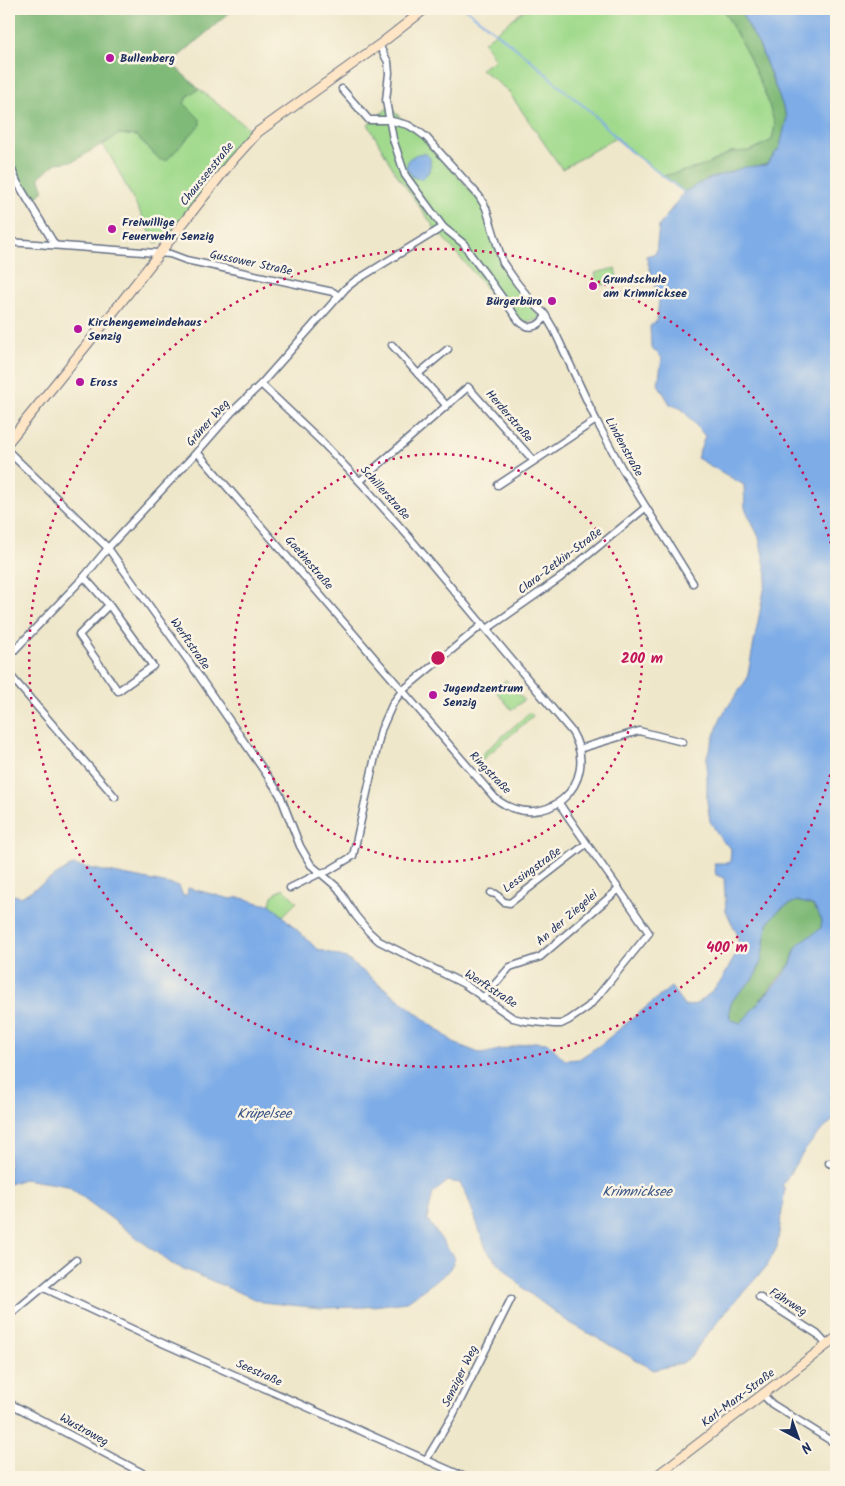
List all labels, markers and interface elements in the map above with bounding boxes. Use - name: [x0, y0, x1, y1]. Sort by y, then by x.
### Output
- place label: Bullenberg: [120, 49, 175, 68]
- marker: Bullenberg: [104, 52, 116, 64]
- street label: Chausseestraße: [175, 137, 239, 210]
- place label: Freiwillige Feuerwehr Senzig: [122, 213, 214, 246]
- marker: Freiwillige Feuerwehr Senzig: [106, 223, 118, 235]
- street label: Gussower Straße: [208, 245, 295, 281]
- place label: Grundschule am Krimnicksee: [603, 270, 687, 303]
- marker: Grundschule am Krimnicksee: [587, 280, 599, 292]
- place label: Bürgerbüro: [486, 292, 543, 311]
- marker: Bürgerbüro: [546, 295, 558, 307]
- place label: Kirchengemeindehaus Senzig: [88, 313, 202, 346]
- marker: Kirchengemeindehaus Senzig: [72, 323, 84, 335]
- place label: Eross: [90, 373, 118, 392]
- marker: Eross: [74, 376, 86, 388]
- street label: Herderstraße: [481, 385, 538, 447]
- street label: Grüner Weg: [181, 395, 235, 451]
- street label: Lindenstraße: [600, 414, 648, 481]
- street label: Schillerstraße: [355, 461, 415, 525]
- street label: Clara-Zetkin-Straße: [514, 522, 607, 599]
- street label: Goethestraße: [280, 532, 338, 595]
- street label: Werftstraße: [165, 614, 215, 674]
- text: 200 m: [621, 647, 663, 671]
- centre of rings: [429, 649, 447, 667]
- place label: Jugendzentrum Senzig: [443, 679, 523, 712]
- marker: Jugendzentrum Senzig: [427, 689, 439, 701]
- street label: Ringstraße: [464, 747, 516, 799]
- street label: Lessingstraße: [499, 842, 566, 898]
- street label: An der Ziegelei: [532, 885, 603, 950]
- text: 400 m: [706, 936, 748, 960]
- street label: Werftstraße: [461, 965, 522, 1014]
- water label: Krüpelsee: [237, 1103, 293, 1125]
- water label: Krimnicksee: [602, 1181, 673, 1203]
- street label: Fährweg: [765, 1283, 811, 1321]
- street label: Senziger Weg: [437, 1342, 483, 1410]
- street label: Seestraße: [233, 1354, 286, 1392]
- street label: Karl-Marx-Straße: [697, 1364, 779, 1432]
- street label: Wustroweg: [56, 1409, 112, 1451]
- north arrow: [772, 1414, 822, 1464]
- text: N: [795, 1436, 816, 1458]

